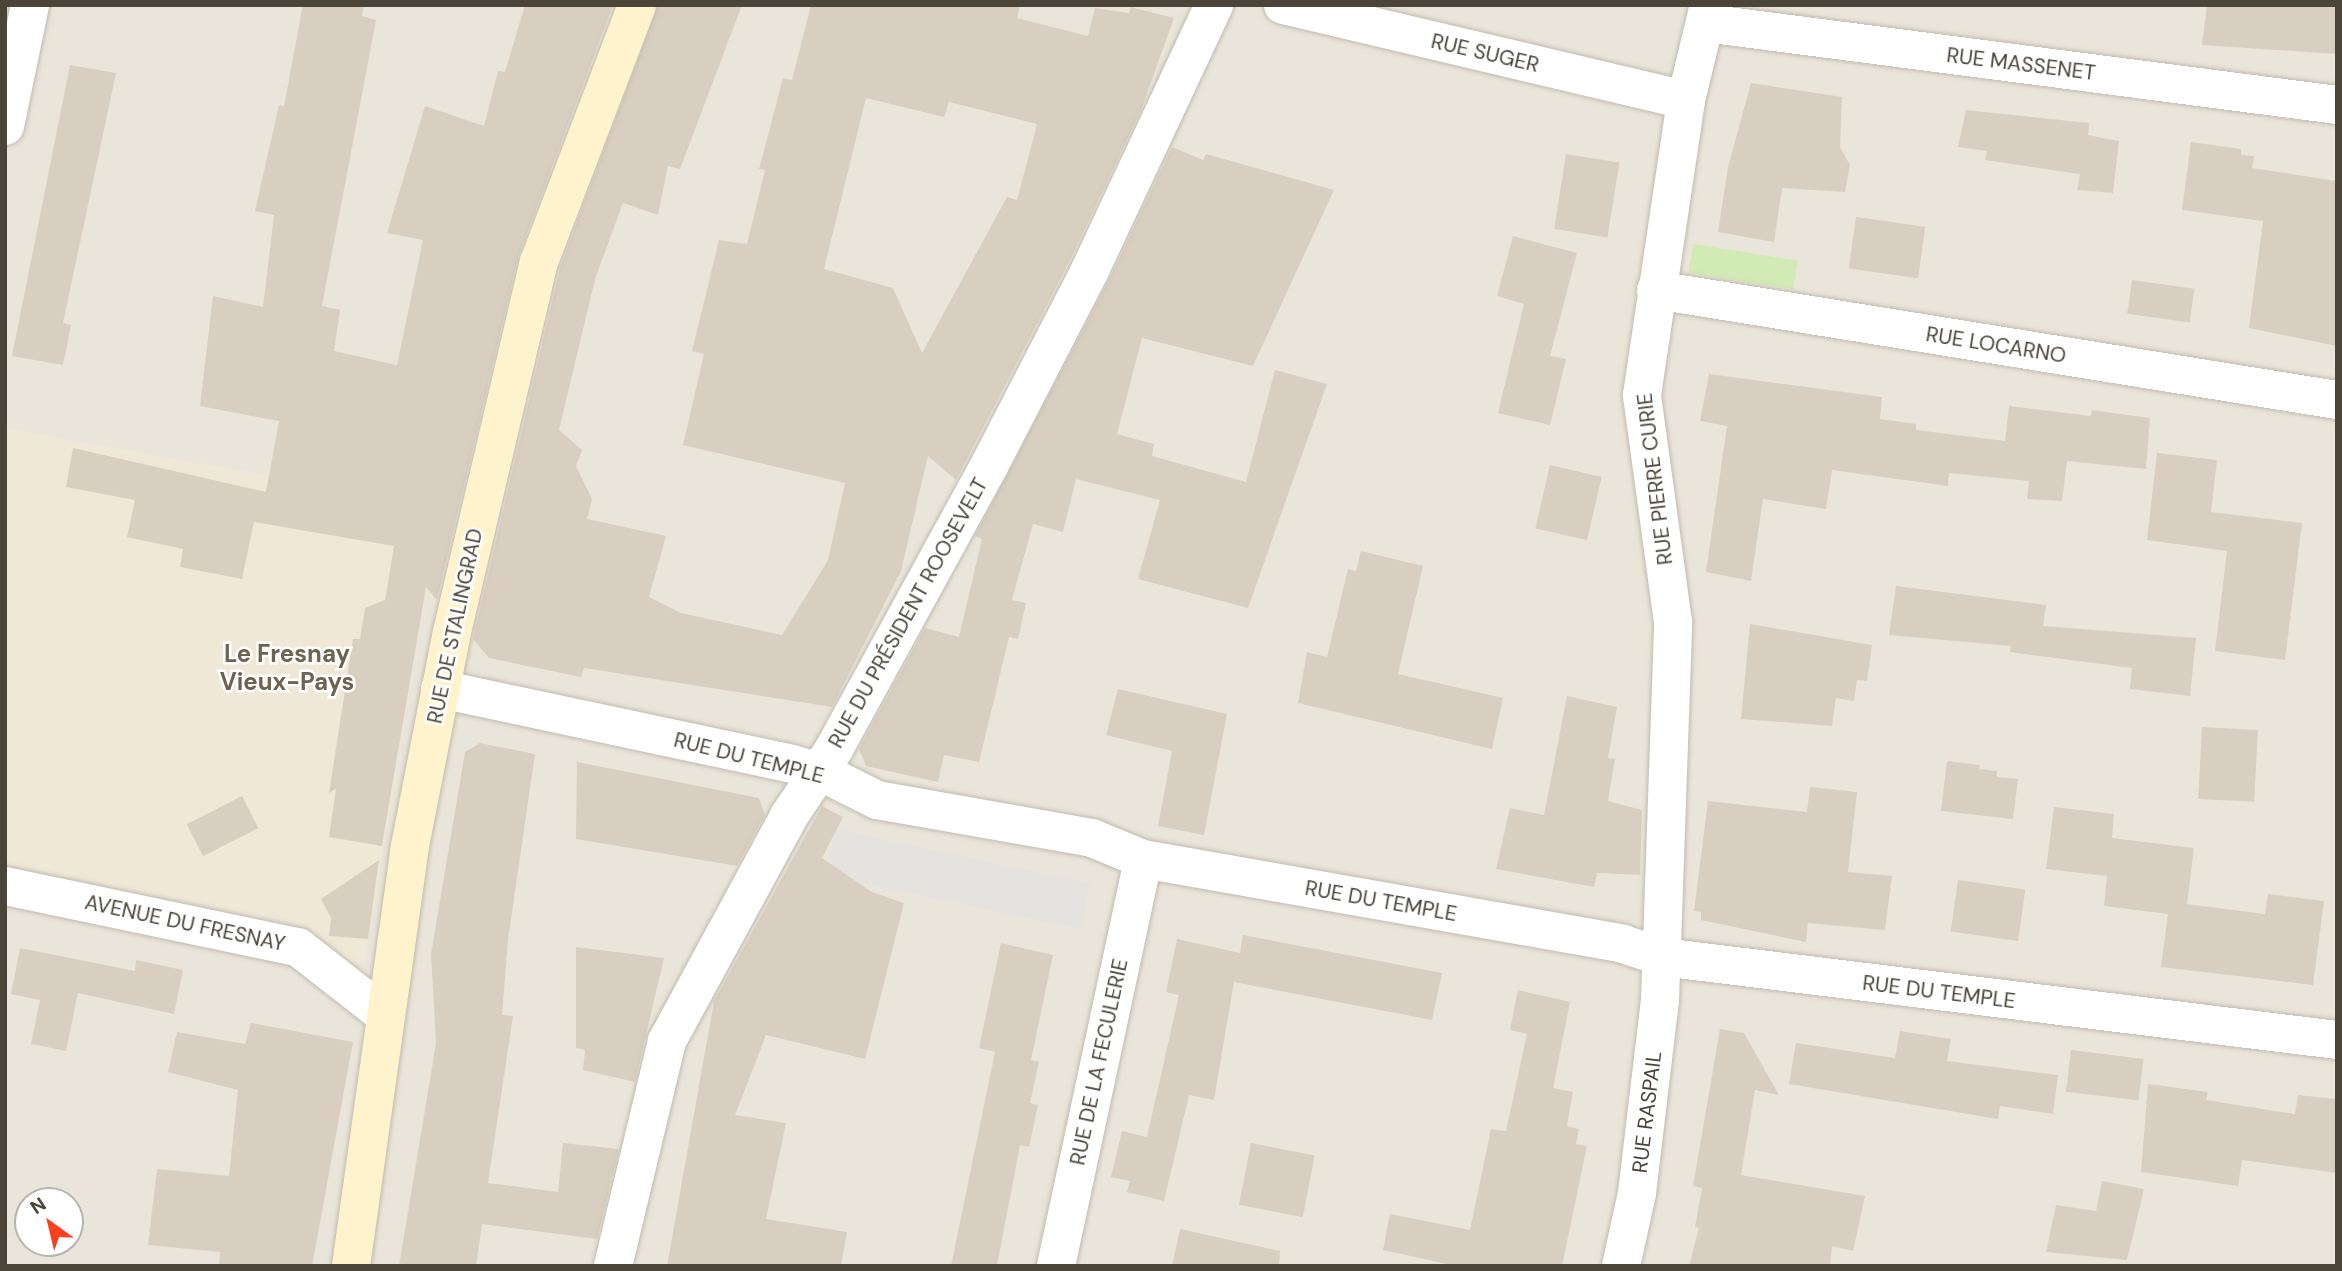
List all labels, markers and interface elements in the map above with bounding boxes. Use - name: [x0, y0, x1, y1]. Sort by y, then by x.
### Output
- street label: RUE SUGER: [1429, 28, 1541, 78]
- street label: RUE MASSENET: [1945, 42, 2097, 86]
- street label: RUE LOCARNO: [1924, 321, 2068, 369]
- street label: RUE PIERRE CURIE: [1632, 392, 1678, 566]
- street label: RUE DU PRÉSIDENT ROOSEVELT: [823, 474, 993, 752]
- street label: RUE DE STALINGRAD: [422, 526, 488, 726]
- district label: Le Fresnay Vieux-Pays: [220, 640, 354, 696]
- street label: RUE DU TEMPLE: [671, 727, 827, 789]
- street label: RUE DU TEMPLE: [1303, 875, 1459, 927]
- street label: AVENUE DU FRESNAY: [83, 889, 287, 957]
- street label: RUE DE LA FECULERIE: [1065, 957, 1133, 1167]
- street label: RUE DU TEMPLE: [1861, 970, 2017, 1014]
- street label: RUE RASPAIL: [1627, 1050, 1667, 1174]
- north arrow: [14, 1187, 84, 1257]
- text: N: [25, 1192, 51, 1220]

